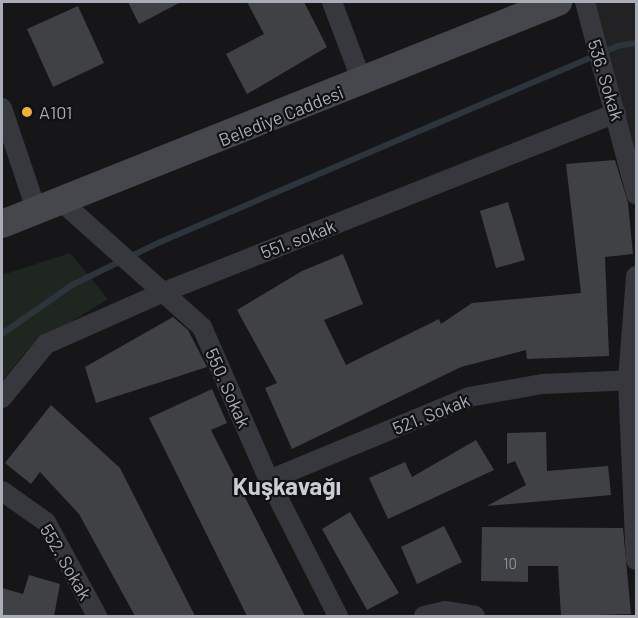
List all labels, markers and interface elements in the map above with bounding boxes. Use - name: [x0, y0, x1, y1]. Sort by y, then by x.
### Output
- street label: 536. Sokak: [583, 37, 629, 123]
- street label: Belediye Caddesi: [216, 81, 346, 151]
- place label: A101: [39, 101, 72, 123]
- marker: A101: [20, 105, 34, 119]
- street label: 551. sokak: [258, 215, 338, 263]
- street label: 550. Sokak: [201, 345, 255, 431]
- street label: 521. Sokak: [389, 389, 473, 439]
- district label: Kuşkavağı: [233, 472, 341, 500]
- street label: 552. Sokak: [36, 520, 96, 604]
- house number: 10: [503, 555, 517, 573]

